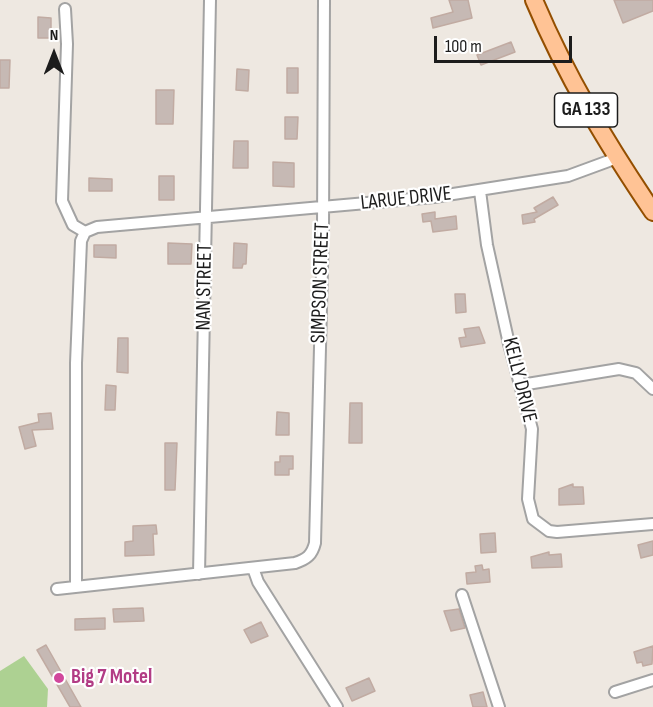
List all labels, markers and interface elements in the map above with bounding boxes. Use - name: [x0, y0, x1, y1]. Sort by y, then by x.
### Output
- north arrow: [24, 24, 84, 84]
- scale bar: [437, 24, 575, 62]
- text: N: [50, 26, 58, 45]
- text: 100 m: [445, 36, 482, 57]
- road number: GA 133: [554, 93, 618, 127]
- street label: LARUE DRIVE: [359, 182, 453, 216]
- street label: SIMPSON STREET: [306, 222, 336, 344]
- street label: NAN STREET: [192, 243, 218, 331]
- street label: KELLY DRIVE: [496, 335, 542, 425]
- place label: Big 7 Motel: [71, 665, 152, 691]
- marker: Big 7 Motel: [52, 671, 66, 685]

